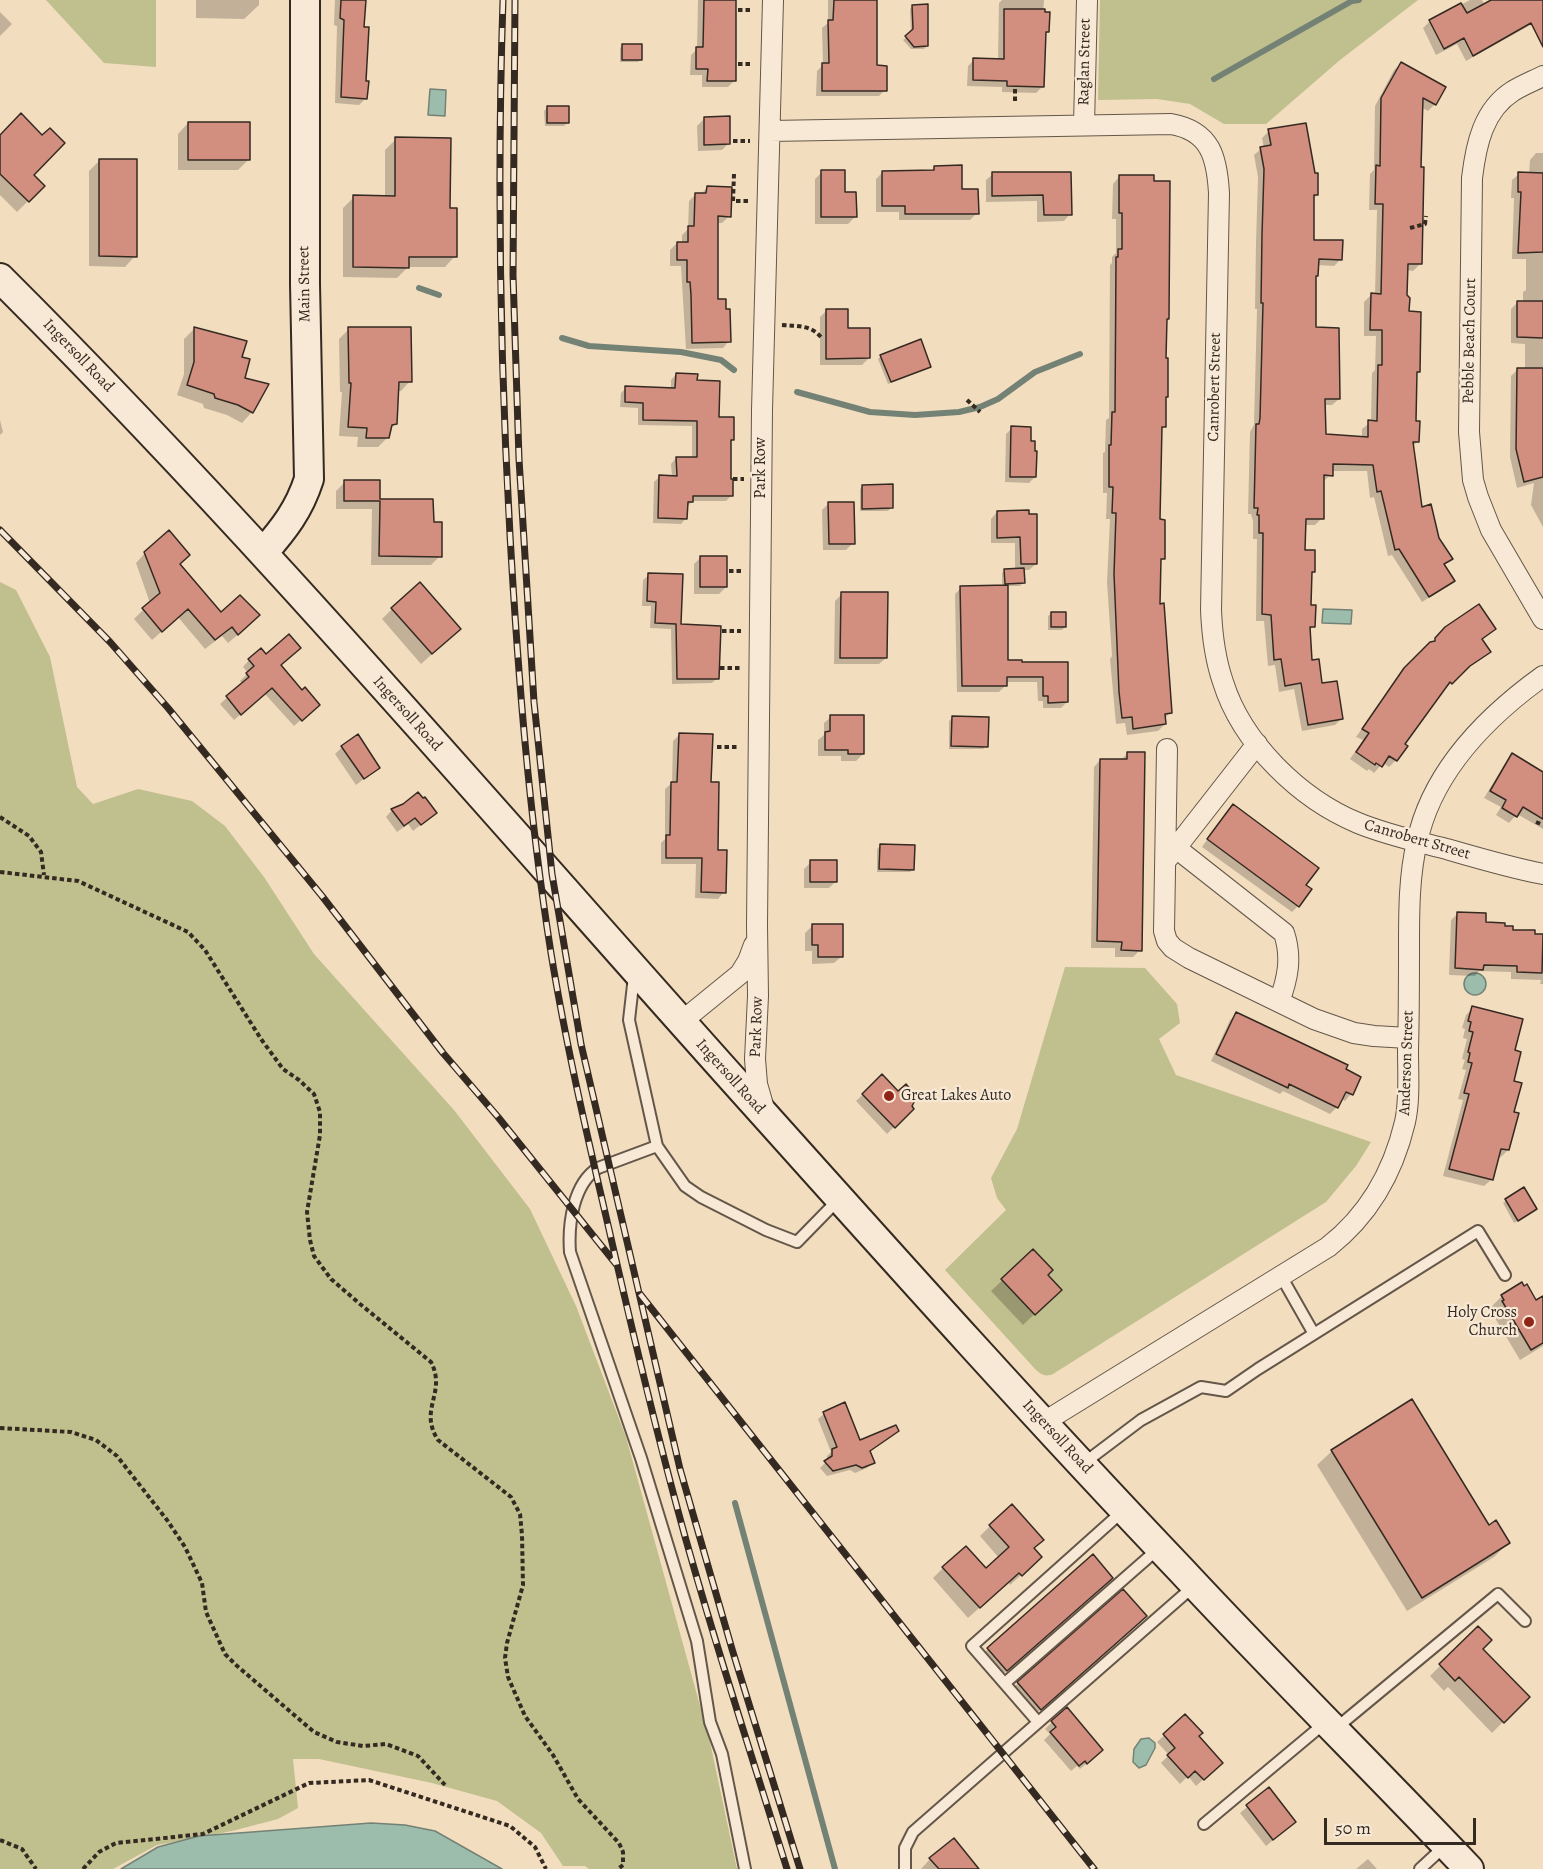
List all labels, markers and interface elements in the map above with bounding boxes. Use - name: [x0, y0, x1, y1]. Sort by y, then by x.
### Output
- street label: Raglan Street: [1075, 18, 1095, 106]
- street label: Main Street: [295, 246, 315, 322]
- street label: Pebble Beach Court: [1459, 278, 1481, 404]
- street label: Ingersoll Road: [38, 315, 118, 397]
- street label: Canrobert Street: [1204, 332, 1226, 442]
- street label: Park Row: [751, 437, 771, 499]
- street label: Ingersoll Road: [368, 673, 446, 755]
- street label: Canrobert Street: [1362, 816, 1472, 864]
- street label: Park Row: [746, 996, 768, 1058]
- street label: Anderson Street: [1396, 1010, 1418, 1116]
- street label: Ingersoll Road: [691, 1036, 769, 1118]
- place label: Great Lakes Auto: [901, 1086, 1011, 1106]
- marker: Great Lakes Auto: [882, 1089, 896, 1103]
- place label: Holy Cross Church: [1447, 1303, 1517, 1341]
- marker: Holy Cross Church: [1522, 1315, 1536, 1329]
- street label: Ingersoll Road: [1018, 1396, 1096, 1478]
- scale bar: [1327, 1806, 1478, 1844]
- text: 50 m: [1335, 1816, 1371, 1840]

